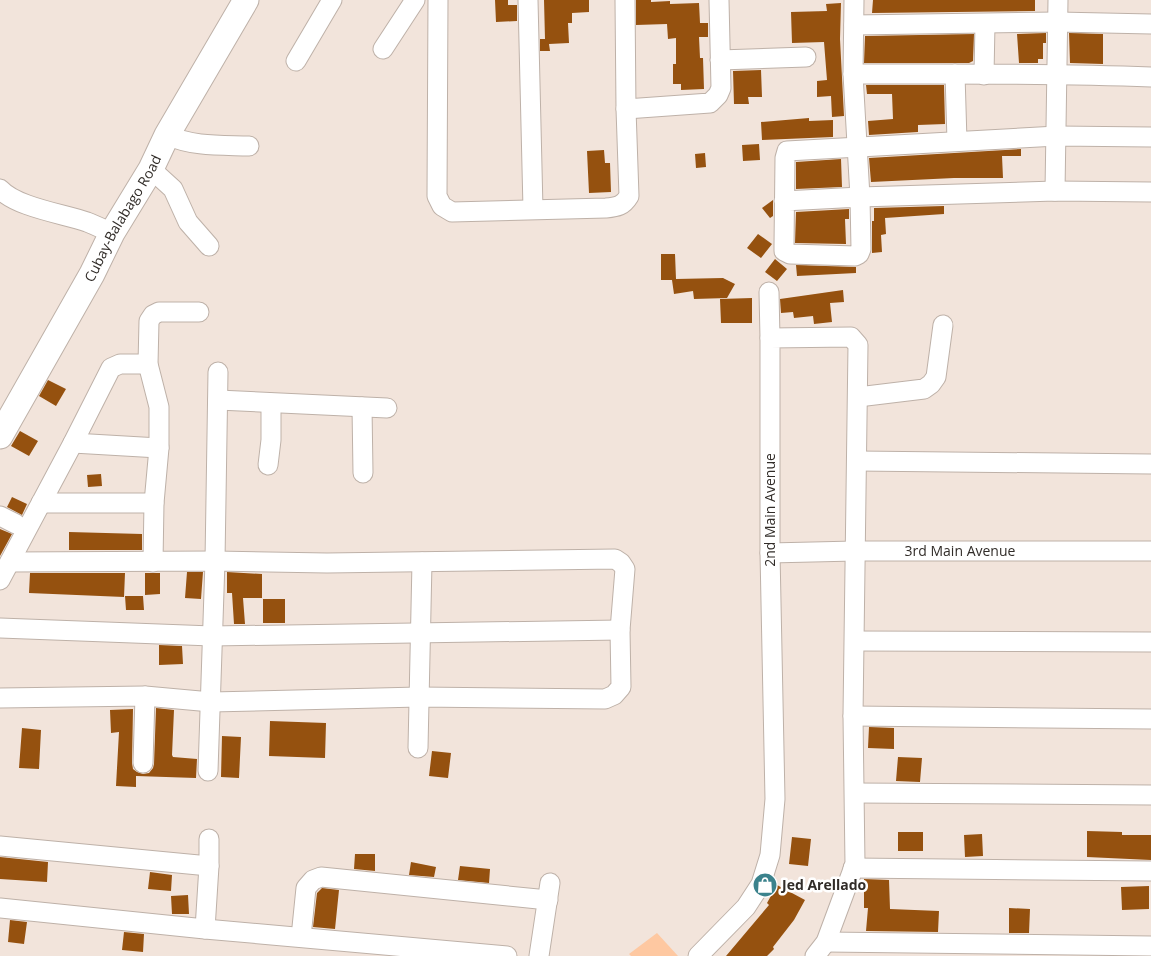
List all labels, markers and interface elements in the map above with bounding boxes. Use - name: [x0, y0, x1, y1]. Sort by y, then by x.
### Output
- street label: Cubay-Balabago Road: [79, 152, 165, 285]
- street label: 2nd Main Avenue: [760, 453, 779, 567]
- street label: 3rd Main Avenue: [905, 541, 1016, 560]
- shop icon: Jed Arellado: [752, 872, 778, 898]
- place label: Jed Arellado: [780, 875, 867, 894]

